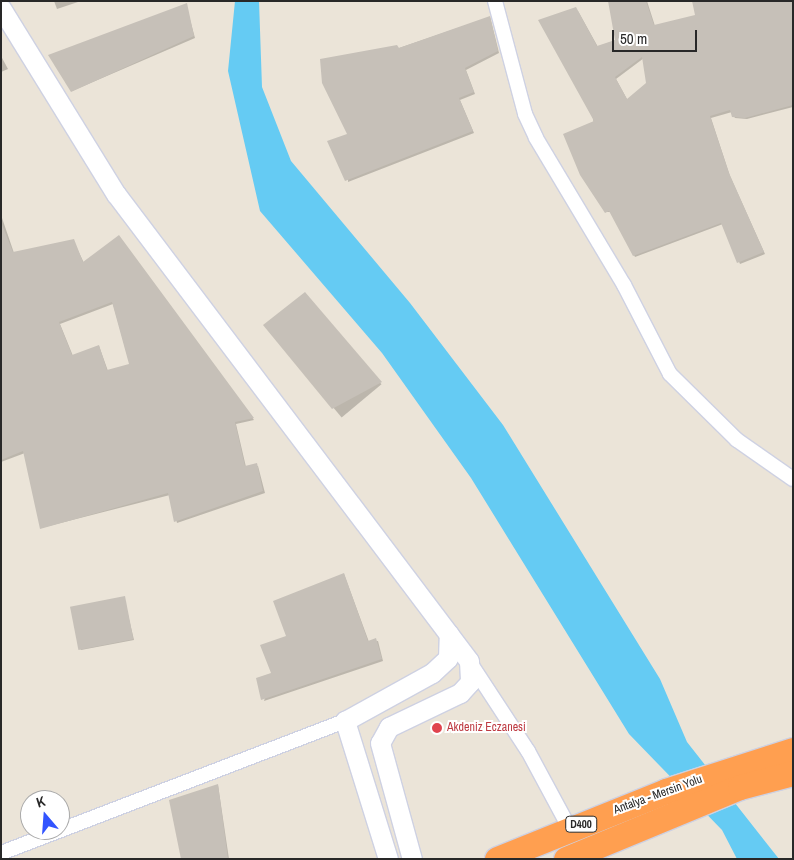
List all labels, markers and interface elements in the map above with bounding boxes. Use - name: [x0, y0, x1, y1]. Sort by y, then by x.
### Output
- scale bar: [614, 20, 699, 52]
- text: 50 m: [620, 28, 647, 49]
- place label: Akdeniz Eczanesi: [447, 721, 526, 735]
- marker: Akdeniz Eczanesi: [431, 722, 443, 734]
- street label: Antalya - Mersin Yolu: [612, 772, 704, 818]
- north arrow: [20, 790, 70, 840]
- text: K: [34, 792, 47, 812]
- road number: D400: [565, 816, 597, 832]

